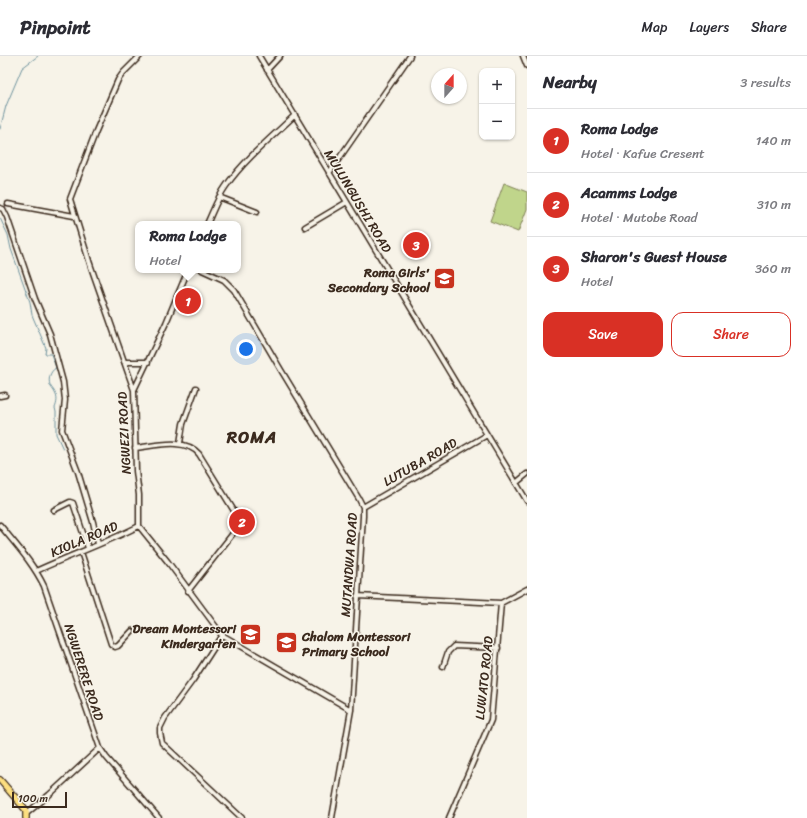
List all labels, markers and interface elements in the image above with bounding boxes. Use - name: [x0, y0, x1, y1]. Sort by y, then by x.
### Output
- text: Pinpoint: [20, 11, 91, 44]
- text: Map: [642, 15, 667, 40]
- text: Layers: [689, 15, 729, 40]
- text: Share: [751, 15, 787, 40]
- text: Nearby: [543, 67, 597, 97]
- north arrow: [431, 68, 467, 104]
- map controls: [479, 68, 515, 140]
- button: +: [479, 68, 515, 104]
- text: 3 results: [740, 71, 791, 94]
- button: −: [479, 104, 515, 140]
- text: Roma Lodge: [581, 116, 658, 142]
- text: 1: [553, 129, 559, 152]
- text: 140 m: [756, 129, 791, 152]
- text: Hotel · Kafue Cresent: [581, 142, 705, 165]
- street label: MULUNGUSHI ROAD: [318, 145, 398, 258]
- text: Acamms Lodge: [581, 180, 677, 206]
- text: 2: [552, 193, 560, 216]
- text: 310 m: [757, 193, 791, 216]
- text: Hotel · Mutobe Road: [581, 206, 697, 229]
- popup: [135, 221, 241, 273]
- text: Roma Lodge: [149, 223, 227, 249]
- pin: 3: [403, 230, 429, 260]
- text: Sharon's Guest House: [581, 244, 727, 270]
- text: Hotel: [149, 249, 181, 272]
- text: 3: [552, 257, 560, 280]
- text: 360 m: [755, 257, 791, 280]
- place label: Roma Girls' Secondary School: [327, 261, 431, 299]
- school or university icon: Roma Girls' Secondary School: [432, 266, 458, 292]
- text: Hotel: [581, 270, 613, 293]
- pin: 1: [175, 286, 201, 316]
- button: Save: [543, 312, 663, 357]
- button: Share: [671, 312, 791, 357]
- your location: [236, 339, 256, 359]
- street label: NGWEZI ROAD: [110, 391, 138, 475]
- district label: ROMA: [226, 422, 277, 452]
- street label: LUTUBA ROAD: [378, 431, 462, 493]
- pin: 2: [229, 507, 255, 537]
- street label: MUTANDWA ROAD: [334, 512, 364, 618]
- street label: KIOLA ROAD: [46, 514, 122, 564]
- place label: Dream Montessori Kindergarten: [133, 617, 237, 655]
- street label: NGWERERE ROAD: [58, 621, 111, 724]
- school or university icon: Dream Montessori Kindergarten: [238, 622, 264, 648]
- place label: Chalom Montessori Primary School: [301, 625, 412, 663]
- school or university icon: Chalom Montessori Primary School: [274, 630, 300, 656]
- street label: LUWATO ROAD: [468, 635, 500, 721]
- text: 100 m: [18, 789, 48, 808]
- scale bar: [12, 790, 67, 809]

